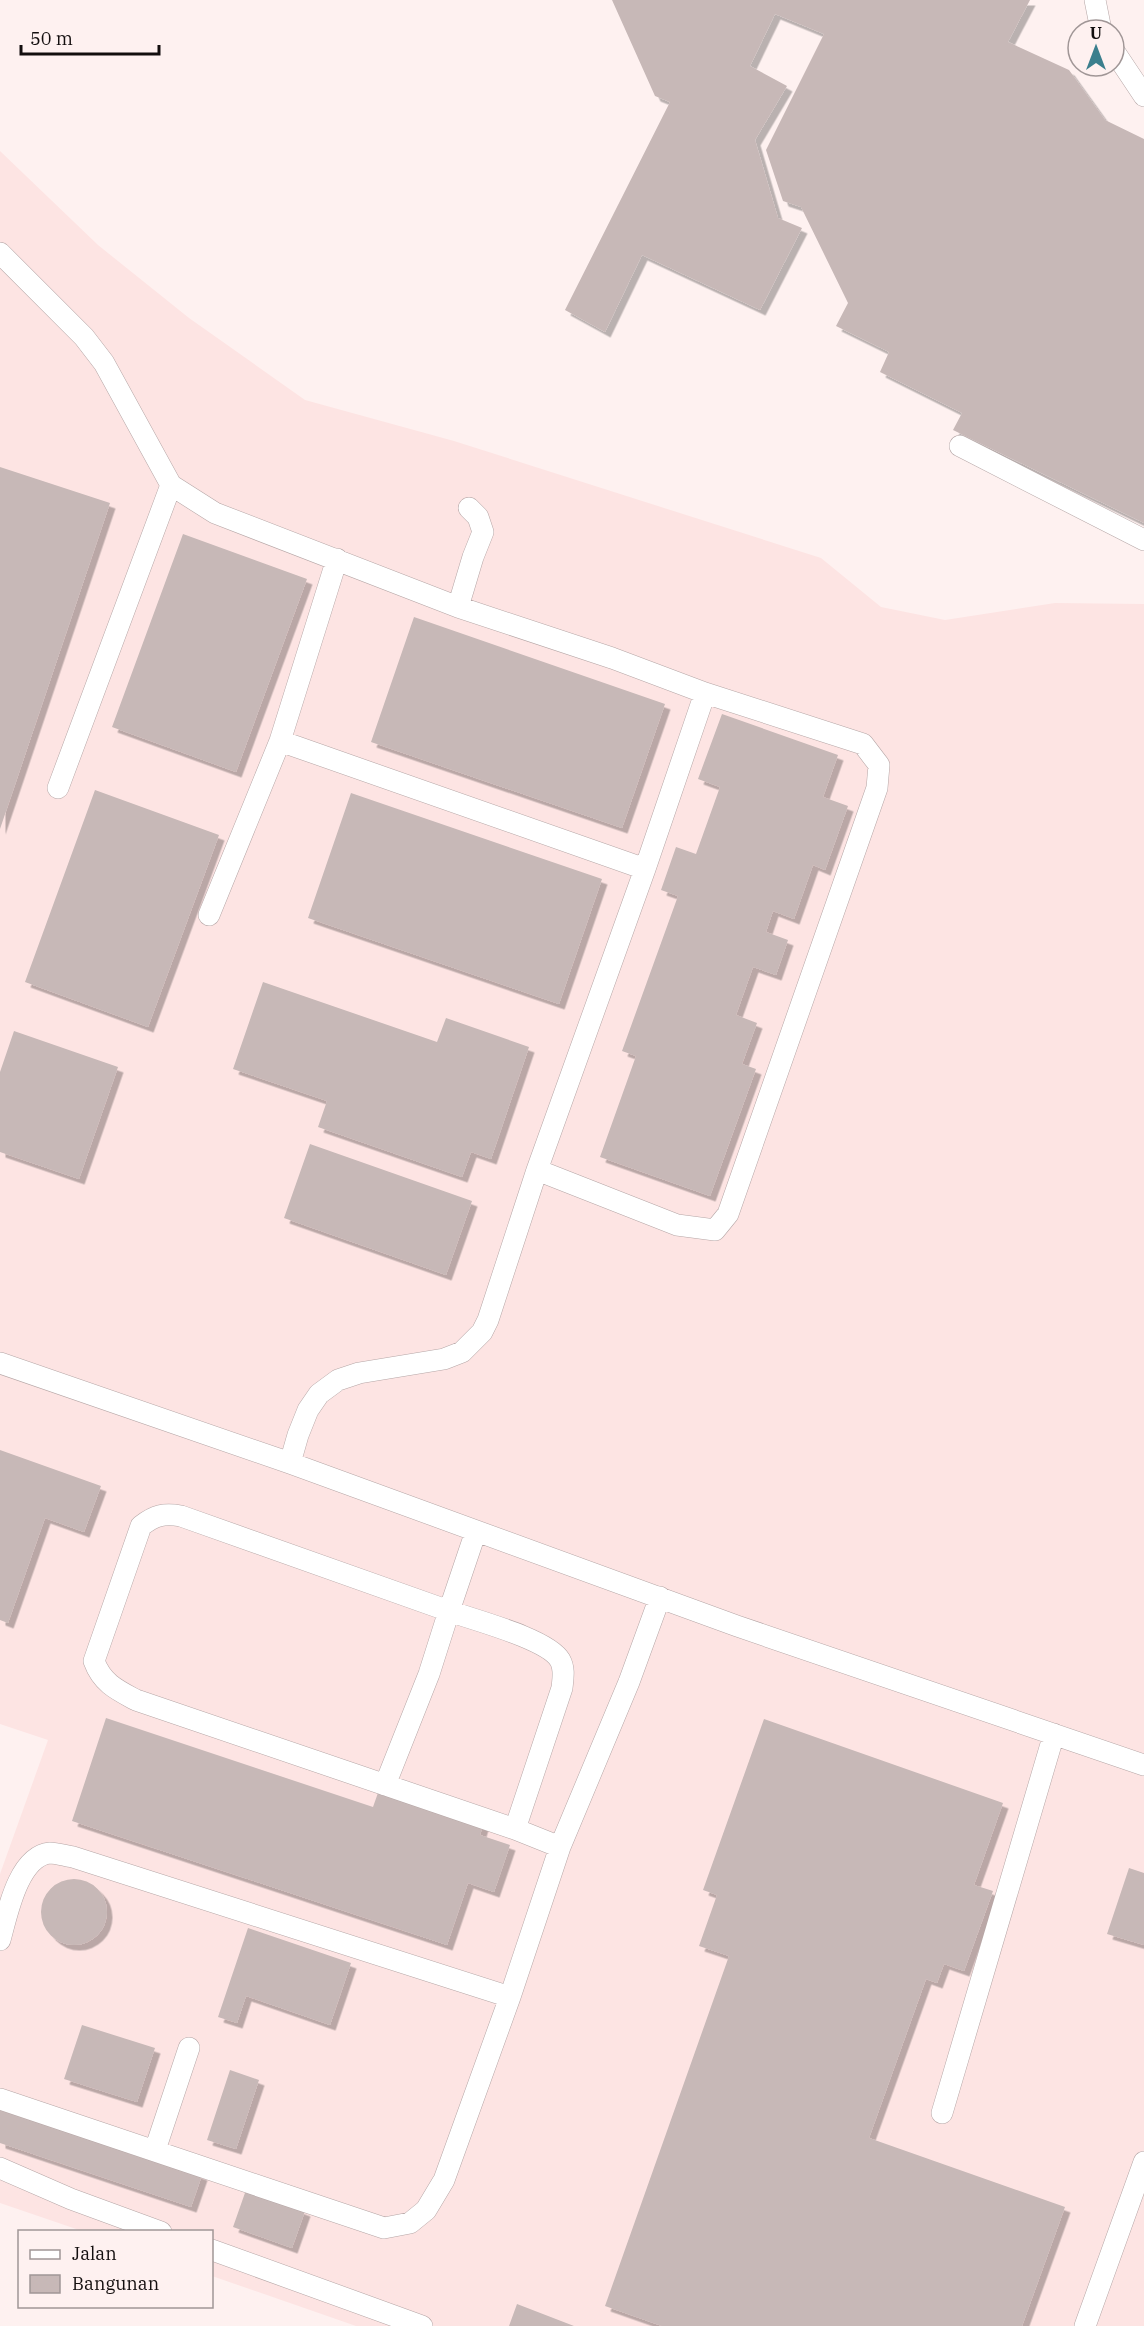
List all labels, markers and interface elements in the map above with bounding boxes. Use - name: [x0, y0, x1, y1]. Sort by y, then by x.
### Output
- scale bar: [21, 18, 159, 56]
- north arrow: [1066, 18, 1126, 78]
- text: U: [1090, 23, 1102, 43]
- text: 50 m: [30, 27, 73, 50]
- legend: [18, 2230, 213, 2308]
- text: Jalan: [72, 2242, 117, 2265]
- text: Bangunan: [72, 2272, 159, 2295]

